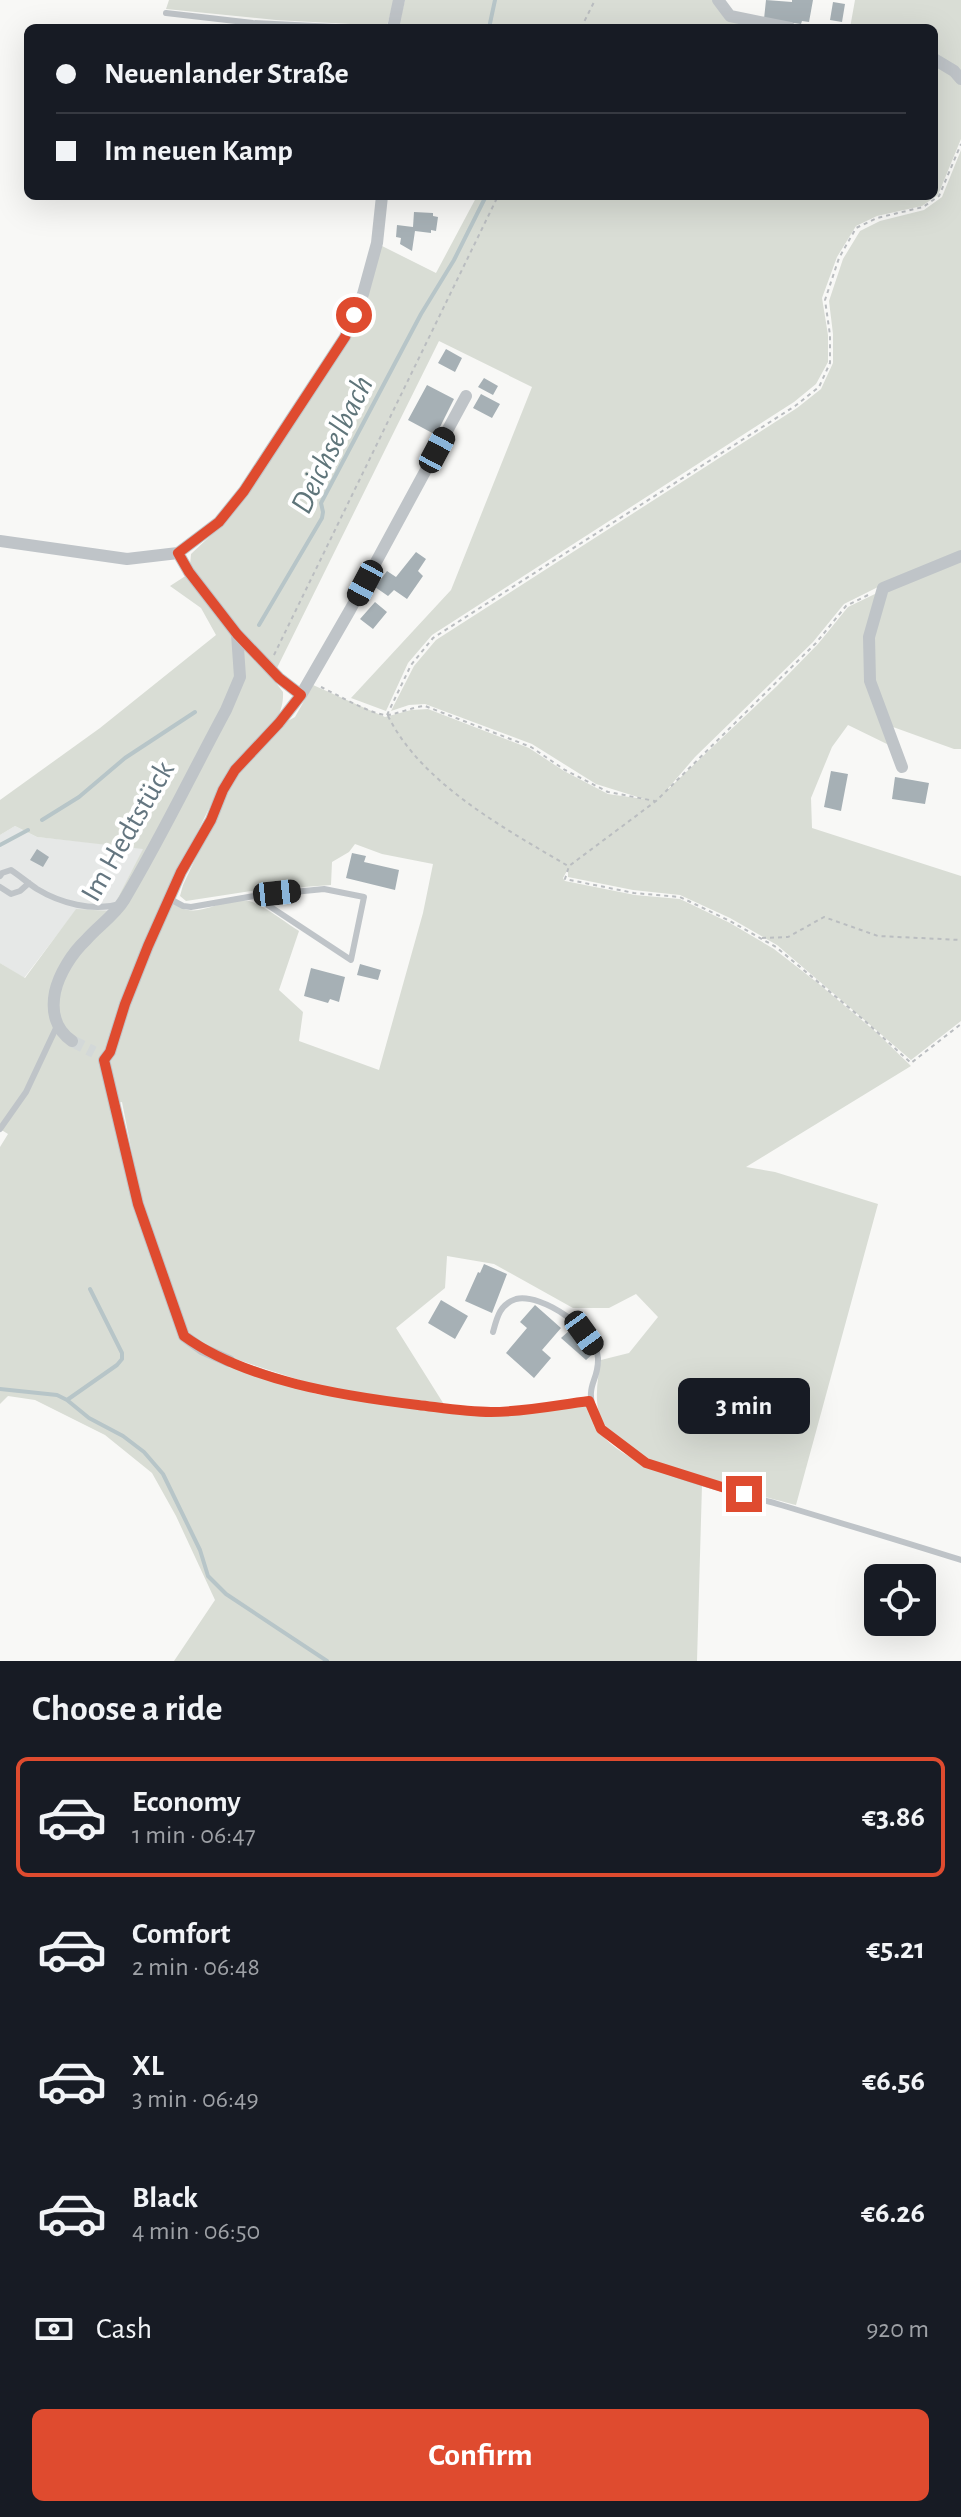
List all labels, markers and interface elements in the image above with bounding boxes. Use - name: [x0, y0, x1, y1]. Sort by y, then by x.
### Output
- text: Neuenlander Straße: [104, 59, 349, 89]
- text: Im neuen Kamp: [104, 136, 293, 166]
- route start: [336, 297, 372, 333]
- water label: Deichselbach: [285, 371, 379, 518]
- car: [415, 423, 459, 477]
- car: [343, 556, 387, 610]
- street label: Im Hedtstück: [76, 756, 180, 907]
- car: [252, 879, 302, 907]
- car: [560, 1307, 608, 1359]
- callout: 3 min: [678, 1378, 810, 1434]
- text: 3 min: [716, 1393, 772, 1419]
- route end: [726, 1476, 762, 1512]
- map controls: [864, 1564, 936, 1636]
- button: locate: [864, 1564, 936, 1636]
- text: Choose a ride: [32, 1691, 222, 1727]
- icon: car: [36, 1781, 108, 1853]
- text: Economy: [132, 1787, 241, 1817]
- text: €3.86: [862, 1802, 925, 1832]
- text: 1 min · 06:47: [132, 1822, 256, 1848]
- icon: car: [36, 1913, 108, 1985]
- text: Comfort: [132, 1919, 231, 1949]
- text: €5.21: [866, 1934, 925, 1964]
- text: 2 min · 06:48: [132, 1954, 260, 1980]
- icon: car: [36, 2045, 108, 2117]
- text: XL: [132, 2051, 164, 2081]
- text: €6.56: [862, 2066, 925, 2096]
- text: 3 min · 06:49: [132, 2086, 259, 2112]
- icon: car: [36, 2177, 108, 2249]
- text: Black: [132, 2183, 198, 2213]
- text: €6.26: [861, 2198, 925, 2228]
- text: 4 min · 06:50: [132, 2218, 260, 2244]
- icon: cash: [32, 2307, 76, 2351]
- text: Cash: [96, 2314, 152, 2344]
- text: 920 m: [866, 2316, 929, 2342]
- button: Confirm: [32, 2409, 929, 2501]

